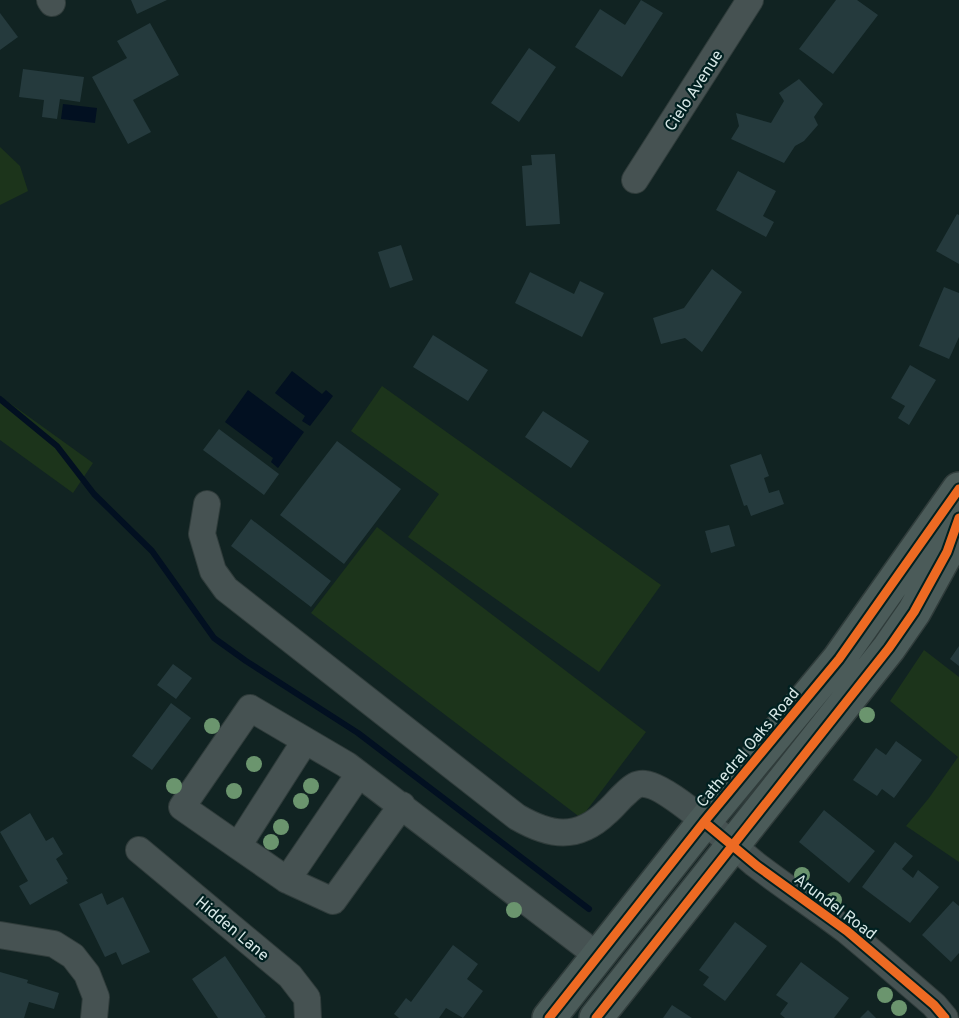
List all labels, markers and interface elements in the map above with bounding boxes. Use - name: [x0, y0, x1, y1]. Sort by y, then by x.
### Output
- street label: Cielo Avenue: [661, 47, 728, 135]
- street label: Cathedral Oaks Road: [693, 684, 804, 812]
- street label: Arundel Road: [790, 870, 880, 945]
- street label: Hidden Lane: [191, 893, 273, 966]

